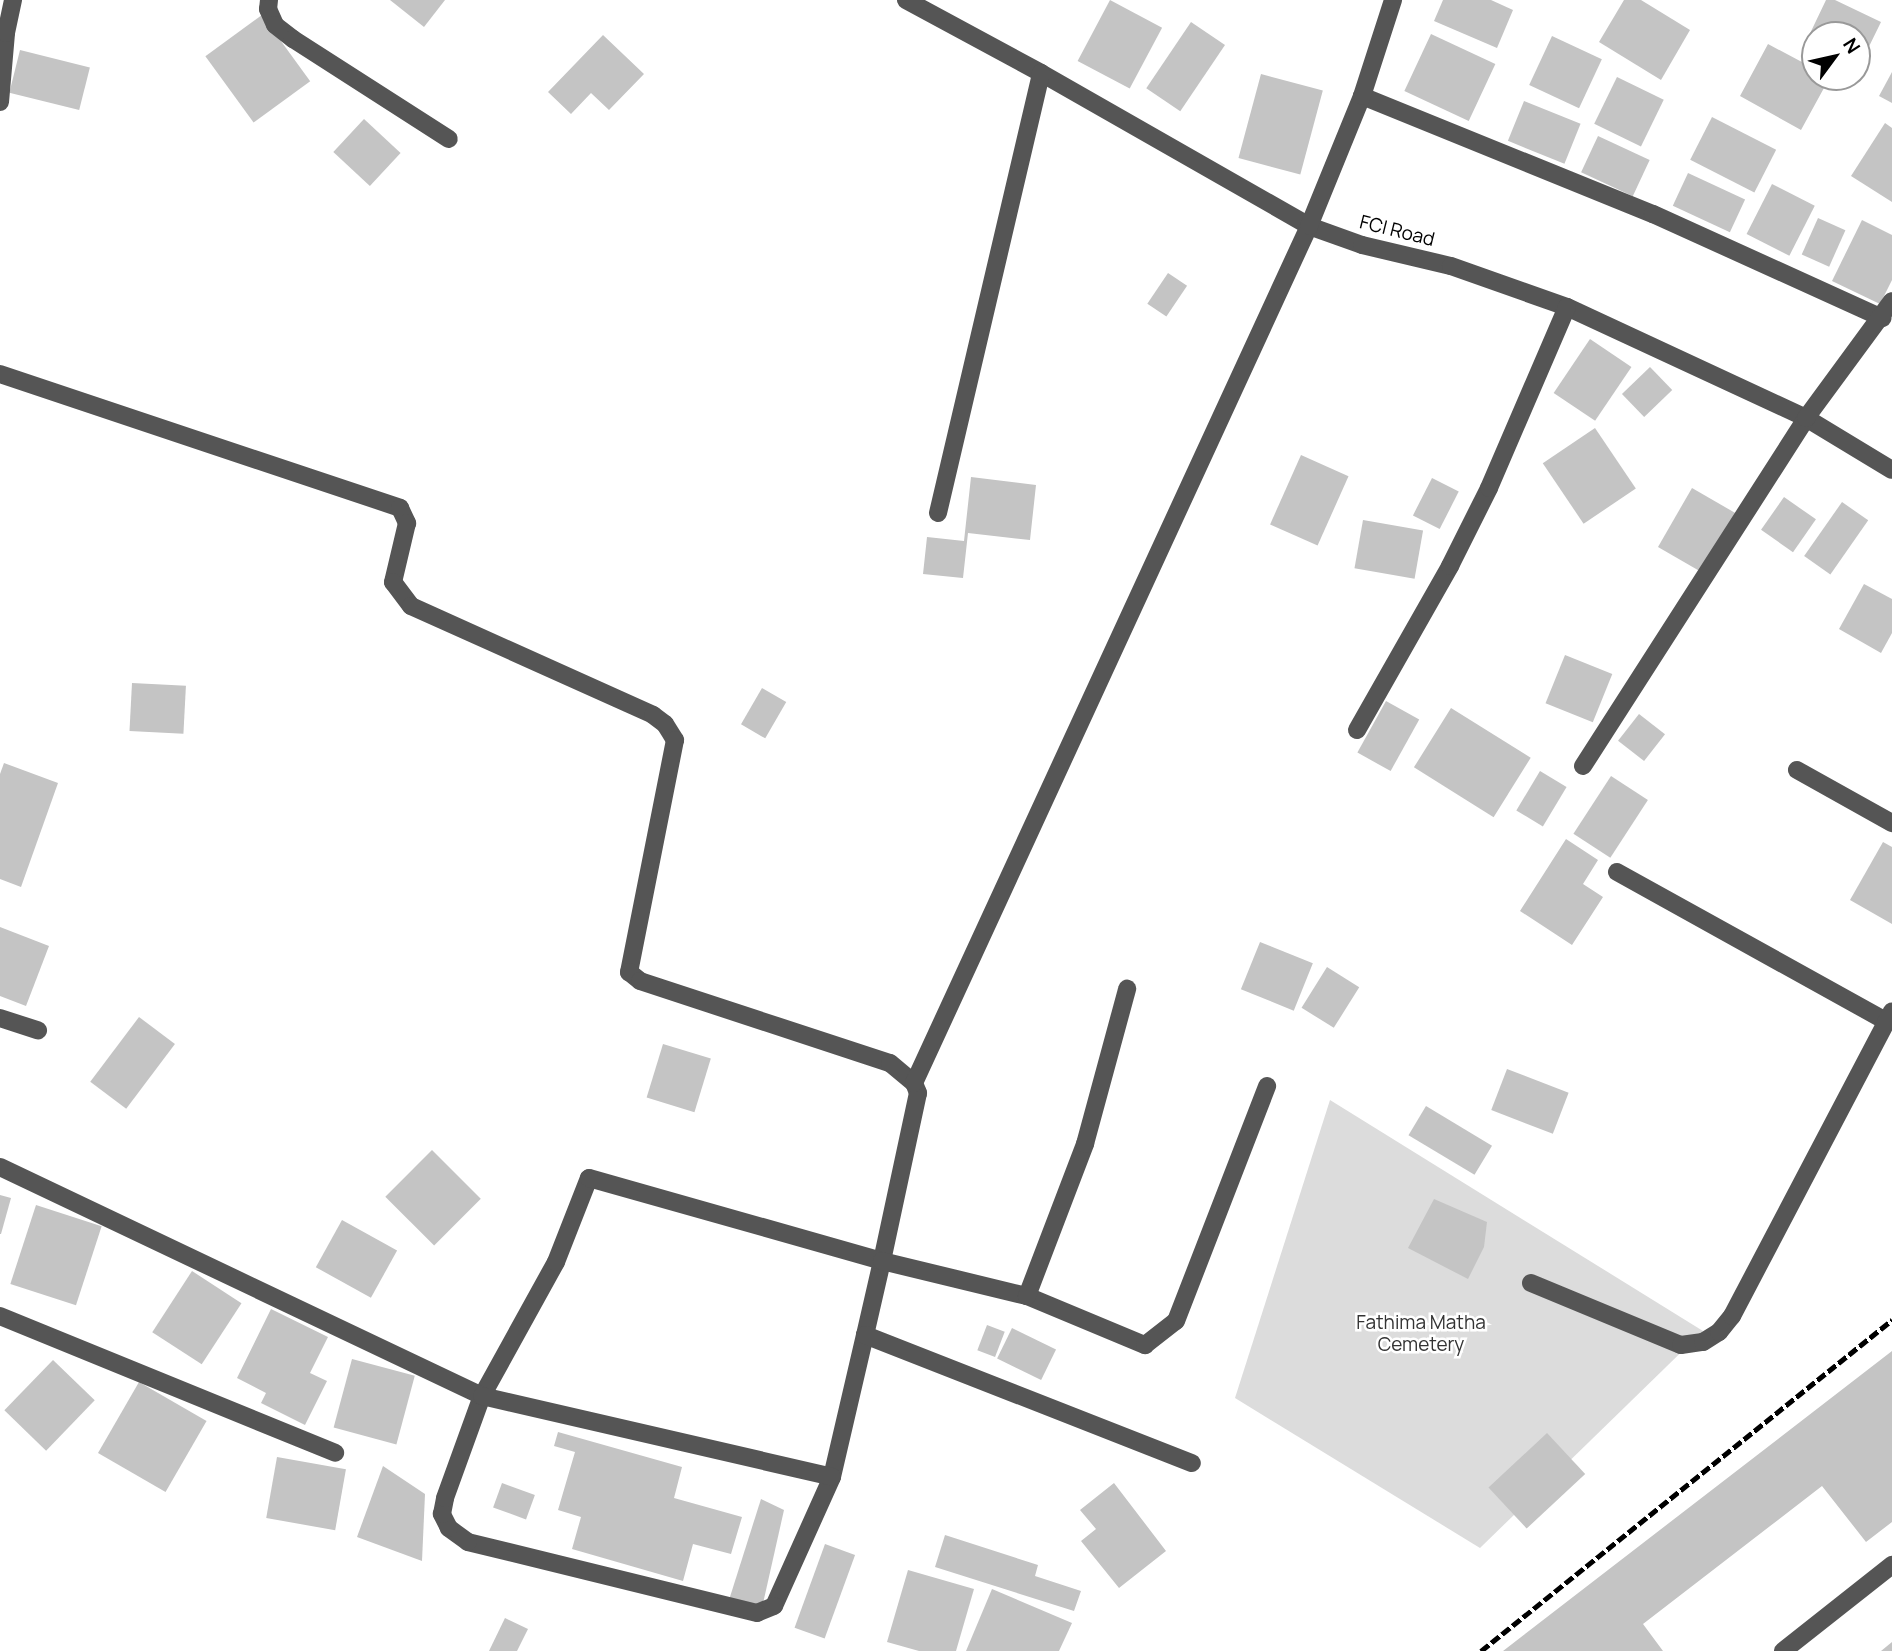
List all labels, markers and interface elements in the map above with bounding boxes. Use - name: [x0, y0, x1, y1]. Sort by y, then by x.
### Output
- north arrow: [1801, 21, 1871, 91]
- text: N: [1837, 33, 1867, 58]
- street label: FCI Road: [1357, 211, 1437, 251]
- park label: Fathima Matha Cemetery: [1356, 1312, 1486, 1356]

